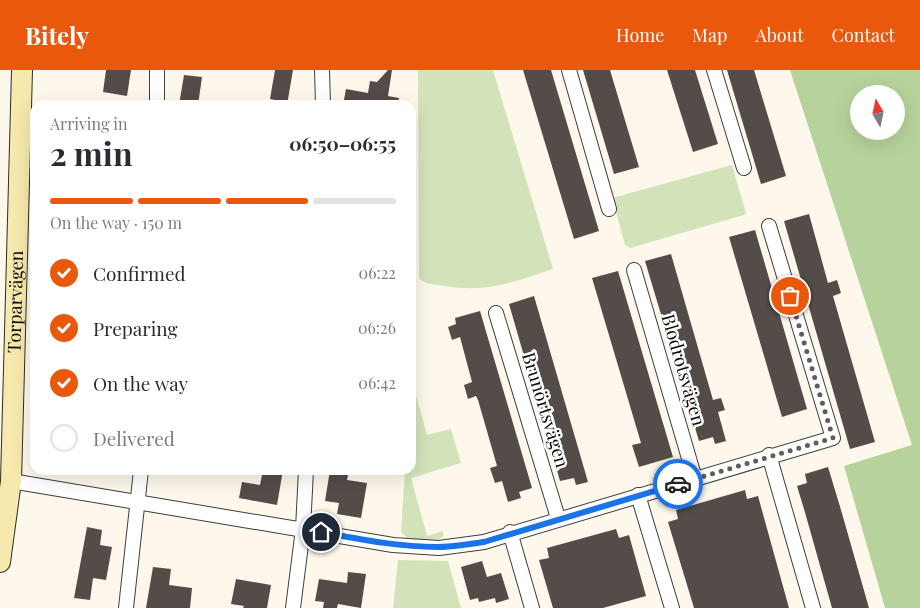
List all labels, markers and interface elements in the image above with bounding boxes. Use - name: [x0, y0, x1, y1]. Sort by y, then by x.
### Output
- text: Bitely: [25, 19, 89, 51]
- text: Home: [616, 23, 664, 47]
- text: Map: [692, 23, 727, 47]
- text: About: [755, 23, 804, 47]
- text: Contact: [832, 23, 895, 47]
- north arrow: [850, 85, 905, 140]
- map controls: [850, 85, 905, 140]
- text: Arriving in: [50, 113, 128, 134]
- text: 06:50–06:55: [289, 130, 396, 156]
- text: 2 min: [50, 131, 133, 174]
- text: On the way · 150 m: [50, 212, 182, 233]
- street label: Torparvägen: [1, 250, 28, 353]
- icon: check: [50, 259, 78, 287]
- text: Confirmed: [93, 260, 186, 286]
- text: 06:22: [359, 262, 396, 283]
- pin: [769, 275, 811, 317]
- icon: bag: [776, 282, 804, 310]
- street label: Blodrotsvägen: [657, 311, 711, 429]
- icon: check: [50, 314, 78, 342]
- text: Preparing: [93, 315, 178, 341]
- text: 06:26: [358, 317, 396, 338]
- street label: Brunörtsvägen: [517, 349, 575, 471]
- icon: check: [50, 369, 78, 397]
- text: On the way: [93, 370, 188, 396]
- text: 06:42: [358, 372, 396, 393]
- text: Delivered: [93, 425, 175, 451]
- courier: [653, 459, 703, 509]
- icon: car: [664, 470, 692, 498]
- pin: [300, 511, 342, 553]
- icon: home: [307, 518, 335, 546]

